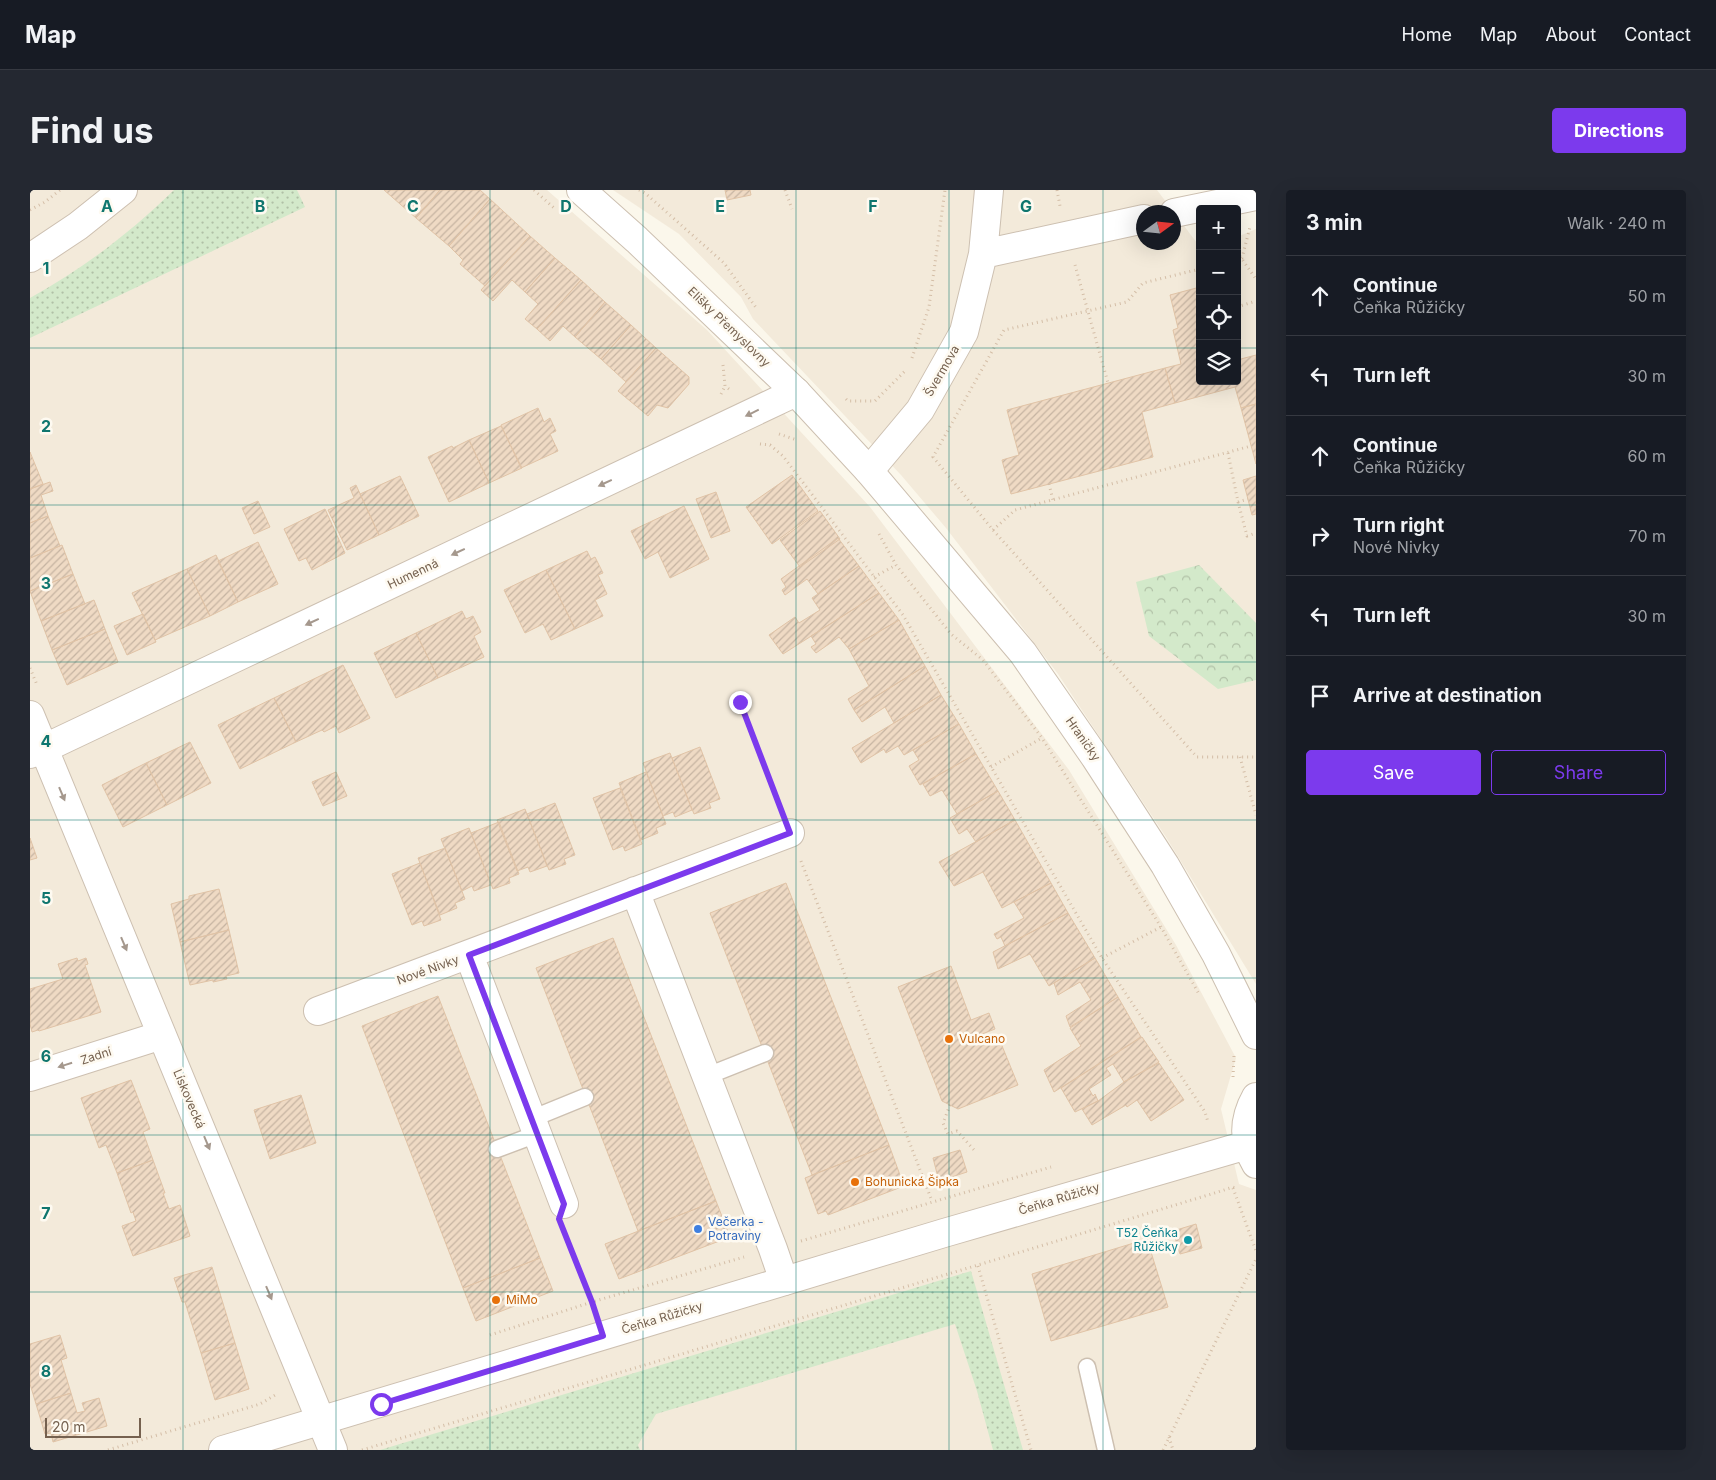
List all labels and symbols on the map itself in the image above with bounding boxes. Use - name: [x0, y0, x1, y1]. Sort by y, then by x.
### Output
- text: A: [101, 196, 113, 216]
- text: B: [255, 196, 265, 216]
- text: C: [407, 196, 419, 216]
- text: D: [560, 196, 572, 216]
- text: E: [715, 196, 725, 216]
- text: F: [868, 196, 878, 216]
- text: G: [1020, 196, 1032, 216]
- north arrow: [1136, 205, 1181, 250]
- text: 1: [43, 258, 49, 278]
- street label: Elišky Přemyslovny: [685, 283, 774, 370]
- street label: Švermova: [921, 342, 962, 399]
- one-way arrow: [745, 409, 759, 417]
- text: 2: [41, 416, 51, 436]
- one-way arrow: [598, 479, 612, 487]
- one-way arrow: [451, 548, 465, 556]
- street label: Humenná: [385, 555, 441, 592]
- text: 3: [41, 573, 51, 593]
- one-way arrow: [304, 618, 319, 626]
- route end: [729, 691, 752, 714]
- street label: Hraničky: [1063, 714, 1104, 764]
- text: 4: [41, 731, 52, 751]
- one-way arrow: [58, 787, 66, 801]
- text: 5: [41, 888, 51, 908]
- one-way arrow: [121, 937, 129, 951]
- street label: Nové Nivky: [395, 951, 461, 988]
- place label: Vulcano: [959, 1031, 1005, 1046]
- marker: Vulcano: [943, 1033, 955, 1045]
- street label: Zadní: [78, 1043, 113, 1068]
- text: 6: [41, 1046, 51, 1066]
- one-way arrow: [58, 1062, 73, 1070]
- street label: Lískovecká: [170, 1067, 209, 1131]
- one-way arrow: [203, 1136, 211, 1150]
- place label: Bohunická Šipka: [865, 1174, 959, 1189]
- marker: Bohunická Šipka: [849, 1176, 861, 1188]
- street label: Čeňka Růžičky: [1016, 1179, 1101, 1218]
- text: 7: [41, 1203, 51, 1223]
- place label: Večerka - Potraviny: [708, 1214, 763, 1243]
- marker: Večerka - Potraviny: [692, 1223, 704, 1235]
- place label: T52 Čeňka Růžičky: [1116, 1225, 1178, 1254]
- marker: T52 Čeňka Růžičky: [1182, 1234, 1194, 1246]
- one-way arrow: [266, 1286, 274, 1300]
- place label: MiMo: [506, 1292, 538, 1307]
- marker: MiMo: [490, 1294, 502, 1306]
- street label: Čeňka Růžičky: [619, 1298, 704, 1337]
- text: 8: [41, 1361, 51, 1381]
- route start: [370, 1393, 393, 1416]
- scale bar: [45, 1415, 141, 1438]

